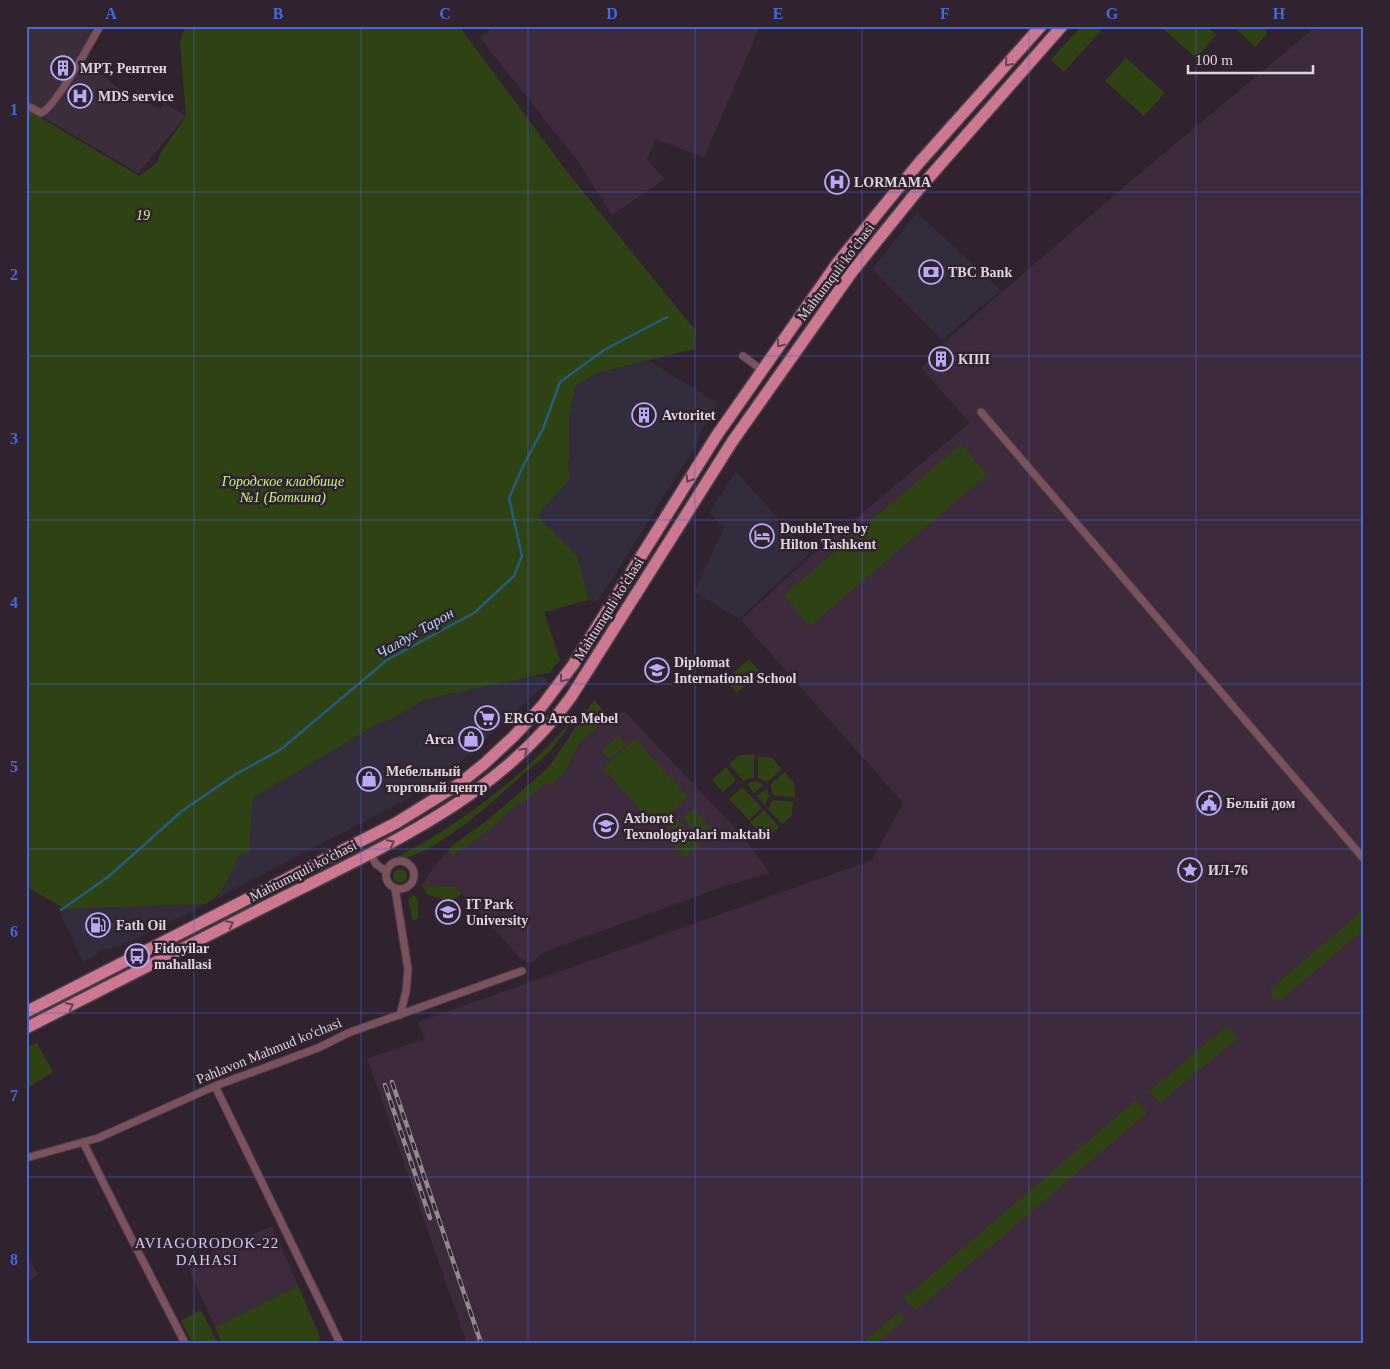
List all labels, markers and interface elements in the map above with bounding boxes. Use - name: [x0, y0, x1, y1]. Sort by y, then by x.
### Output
- text: A: [105, 5, 117, 22]
- text: B: [273, 5, 284, 22]
- text: C: [439, 5, 451, 22]
- text: D: [606, 5, 618, 22]
- text: E: [773, 5, 783, 22]
- text: F: [940, 5, 950, 22]
- text: G: [1106, 5, 1119, 22]
- text: H: [1273, 5, 1286, 22]
- scale bar: [1188, 42, 1312, 74]
- text: 100 m: [1195, 52, 1233, 68]
- building icon: МРТ, Рентген: [50, 55, 76, 81]
- one-way arrow: [1005, 57, 1014, 66]
- place label: МРТ, Рентген: [80, 61, 167, 76]
- hospital icon: MDS service: [67, 83, 93, 109]
- place label: MDS service: [98, 89, 174, 104]
- text: 1: [10, 101, 18, 118]
- hospital icon: LORMAMA: [824, 169, 850, 195]
- place label: LORMAMA: [854, 175, 932, 190]
- park label: 19: [136, 208, 150, 223]
- street label: Mahtumquli ko'chasi: [794, 220, 878, 324]
- bank icon: TBC Bank: [918, 259, 944, 285]
- place label: TBC Bank: [948, 265, 1012, 280]
- text: 2: [10, 266, 18, 283]
- one-way arrow: [777, 339, 786, 348]
- building icon: КПП: [928, 346, 954, 372]
- place label: КПП: [958, 352, 990, 367]
- building icon: Avtoritet: [631, 402, 657, 428]
- place label: Avtoritet: [662, 408, 716, 423]
- text: 3: [10, 430, 18, 447]
- park label: Городское кладбище №1 (Боткина): [221, 474, 344, 506]
- one-way arrow: [686, 474, 696, 483]
- place label: DoubleTree by Hilton Tashkent: [780, 521, 876, 552]
- hotel icon: DoubleTree by Hilton Tashkent: [749, 523, 775, 549]
- street label: Mahtumquli ko'chasi: [571, 555, 647, 663]
- text: 4: [10, 594, 18, 611]
- water label: Чалдух Тарон: [374, 604, 456, 662]
- place label: Diplomat International School: [674, 655, 797, 686]
- school or university icon: Diplomat International School: [644, 657, 670, 683]
- one-way arrow: [560, 673, 569, 683]
- supermarket icon: ERGO Arca Mebel: [474, 705, 500, 731]
- place label: ERGO Arca Mebel: [504, 711, 618, 726]
- shop icon: Arca: [458, 726, 484, 752]
- place label: Arca: [425, 732, 454, 747]
- one-way arrow: [518, 748, 527, 757]
- text: 5: [10, 758, 18, 775]
- place label: Мебельный торговый центр: [386, 764, 488, 795]
- shop icon: Мебельный торговый центр: [356, 766, 382, 792]
- public building icon: Белый дом: [1196, 790, 1222, 816]
- place label: Белый дом: [1226, 796, 1296, 811]
- place label: Axborot Texnologiyalari maktabi: [624, 811, 770, 842]
- school or university icon: Axborot Texnologiyalari maktabi: [593, 813, 619, 839]
- street label: Mahtumquli ko'chasi: [247, 837, 359, 904]
- one-way arrow: [385, 839, 394, 849]
- place icon: ИЛ-76: [1177, 857, 1203, 883]
- place label: ИЛ-76: [1208, 863, 1248, 878]
- place label: IT Park University: [466, 897, 528, 928]
- school or university icon: IT Park University: [435, 899, 461, 925]
- fuel station icon: Fath Oil: [85, 912, 111, 938]
- place label: Fath Oil: [116, 918, 166, 933]
- one-way arrow: [225, 920, 234, 930]
- text: 6: [10, 923, 18, 940]
- place label: Fidoyilar mahallasi: [154, 941, 212, 972]
- bus stop icon: Fidoyilar mahallasi: [124, 943, 150, 969]
- one-way arrow: [64, 1002, 73, 1012]
- street label: Pahlavon Mahmud ko'chasi: [194, 1015, 344, 1087]
- text: 7: [10, 1087, 18, 1104]
- district label: AVIAGORODOK-22 DAHASI: [135, 1235, 279, 1268]
- text: 8: [10, 1251, 18, 1268]

